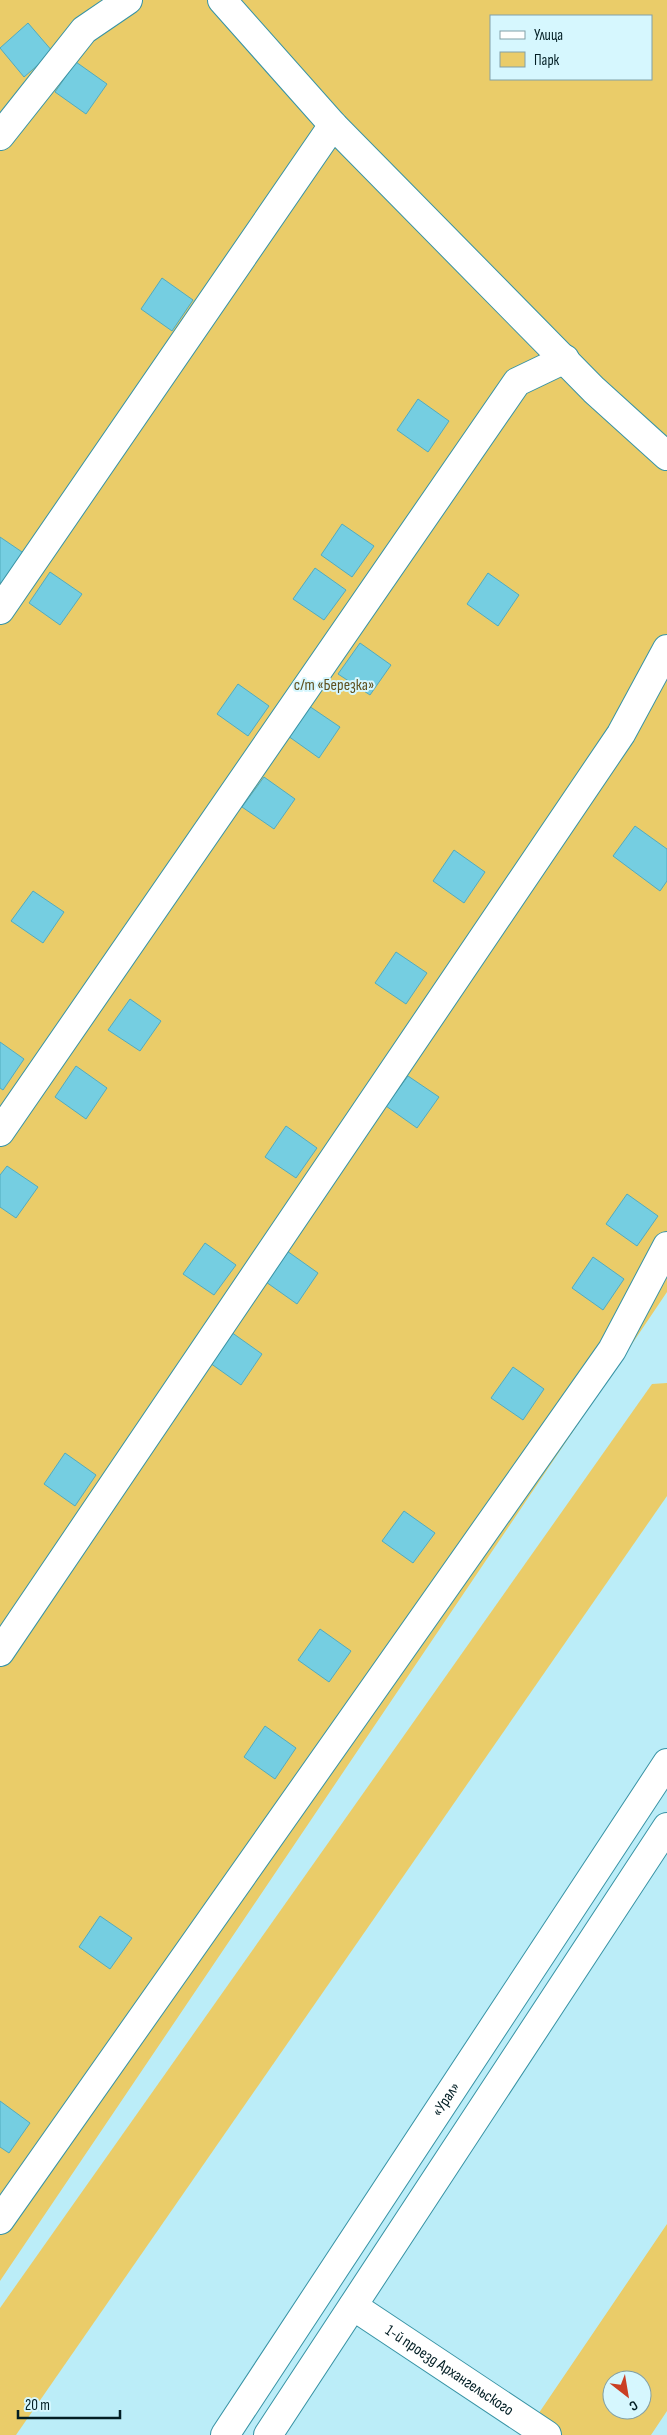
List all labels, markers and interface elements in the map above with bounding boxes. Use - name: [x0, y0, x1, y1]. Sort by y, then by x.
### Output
- legend: [490, 15, 652, 80]
- text: Улица: [534, 26, 563, 45]
- text: Парк: [534, 51, 560, 70]
- park label: с/т «Березка»: [294, 676, 374, 695]
- street label: «Урал»: [428, 2078, 464, 2120]
- street label: 1-й проезд Архангельского: [382, 2321, 517, 2420]
- north arrow: [602, 2370, 652, 2420]
- scale bar: [18, 2388, 120, 2420]
- text: 20 m: [25, 2396, 50, 2415]
- text: С: [626, 2397, 641, 2415]

